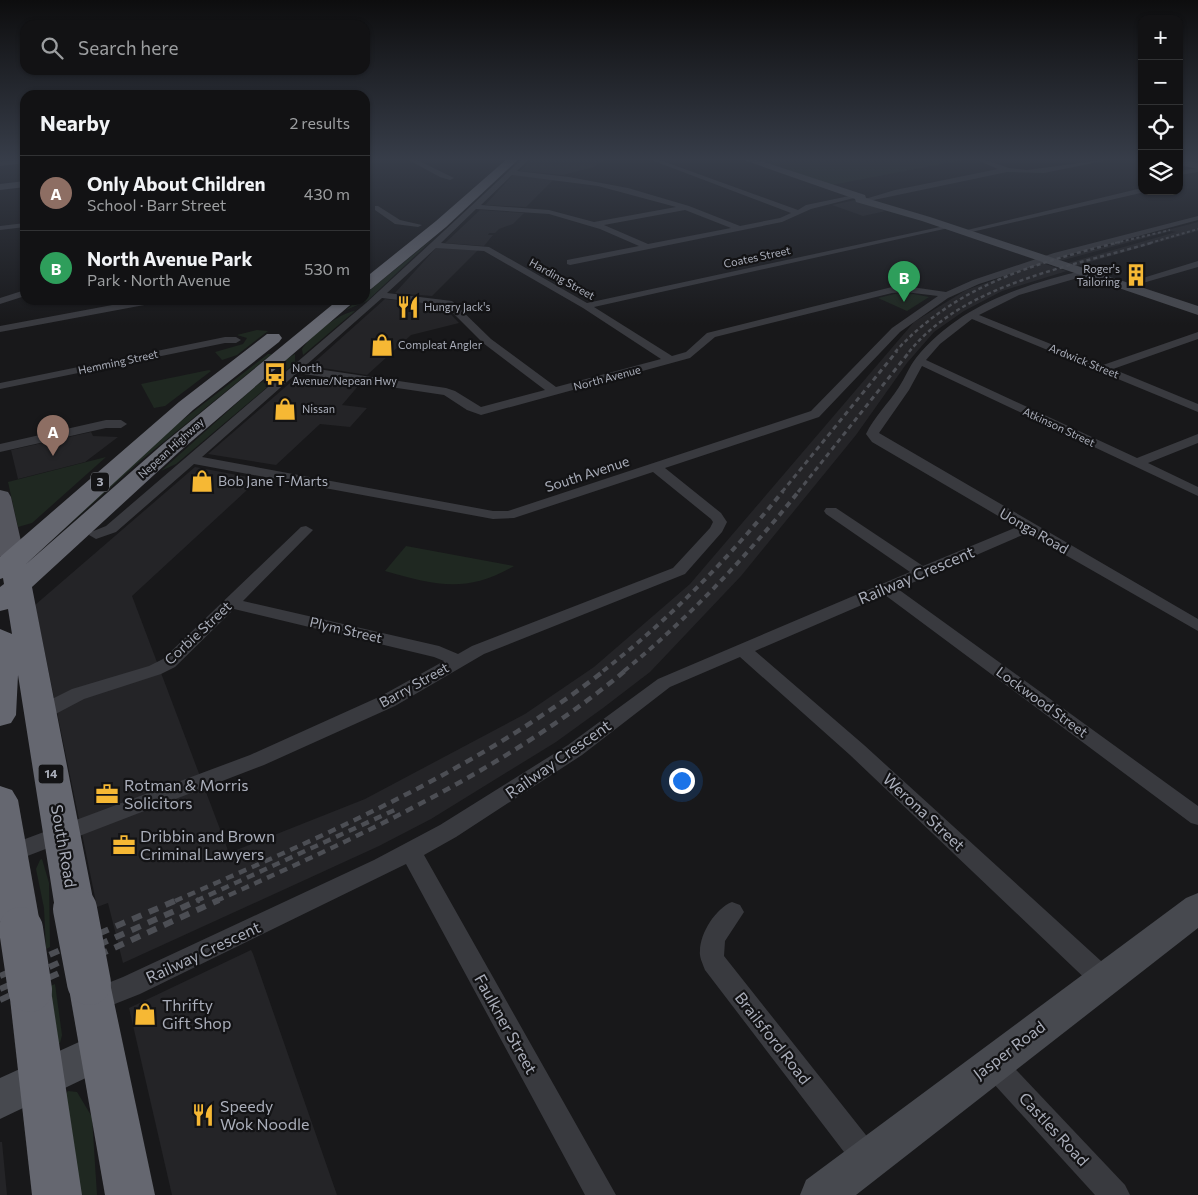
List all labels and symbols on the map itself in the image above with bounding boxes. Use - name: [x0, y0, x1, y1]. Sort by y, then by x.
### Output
- street label: Coates Street: [722, 243, 792, 270]
- street label: Harding Street: [527, 255, 598, 302]
- pin: B: [888, 261, 920, 302]
- place label: Roger's Tailoring: [1076, 262, 1120, 288]
- building icon: Roger's Tailoring: [1123, 262, 1149, 288]
- restaurant icon: Hungry Jack's: [395, 294, 421, 320]
- place label: Hungry Jack's: [424, 300, 490, 314]
- shop icon: Compleat Angler: [369, 332, 395, 358]
- place label: Compleat Angler: [398, 338, 483, 351]
- street label: Ardwick Street: [1047, 341, 1122, 381]
- street label: Hemming Street: [77, 347, 160, 376]
- bus stop icon: North Avenue/Nepean Hwy: [262, 361, 288, 387]
- place label: North Avenue/Nepean Hwy: [292, 361, 397, 387]
- street label: North Avenue: [572, 362, 642, 393]
- shop icon: Nissan: [272, 396, 298, 422]
- place label: Nissan: [302, 402, 335, 415]
- street label: Atkinson Street: [1021, 404, 1098, 449]
- pin: A: [37, 415, 69, 456]
- street label: Nepean Highway: [135, 415, 206, 480]
- street label: South Avenue: [543, 452, 631, 495]
- shop icon: Bob Jane T-Marts: [189, 468, 215, 494]
- road number: 3: [91, 472, 109, 492]
- place label: Bob Jane T-Marts: [218, 472, 328, 489]
- street label: Uonga Road: [997, 504, 1072, 557]
- street label: Railway Crescent: [855, 541, 977, 608]
- street label: Corbie Street: [161, 597, 235, 668]
- street label: Plym Street: [308, 613, 384, 646]
- street label: Barry Street: [376, 658, 452, 711]
- street label: Lockwood Street: [993, 663, 1092, 741]
- street label: Railway Crescent: [501, 715, 614, 802]
- road number: 14: [38, 764, 64, 784]
- your location: [669, 768, 695, 794]
- street label: Werona Street: [879, 769, 970, 855]
- place label: Rotman & Morris Solicitors: [124, 775, 249, 812]
- office icon: Rotman & Morris Solicitors: [94, 781, 120, 807]
- street label: South Road: [48, 803, 81, 889]
- place label: Dribbin and Brown Criminal Lawyers: [140, 826, 275, 863]
- office icon: Dribbin and Brown Criminal Lawyers: [111, 832, 137, 858]
- street label: Railway Crescent: [142, 916, 264, 986]
- street label: Faulkner Street: [471, 971, 542, 1077]
- street label: Brailsford Road: [732, 988, 815, 1088]
- place label: Thrifty Gift Shop: [162, 995, 231, 1032]
- shop icon: Thrifty Gift Shop: [132, 1001, 158, 1027]
- street label: Jasper Road: [969, 1016, 1048, 1083]
- street label: Castles Road: [1016, 1088, 1093, 1169]
- place label: Speedy Wok Noodle: [220, 1096, 309, 1133]
- restaurant icon: Speedy Wok Noodle: [190, 1102, 216, 1128]

